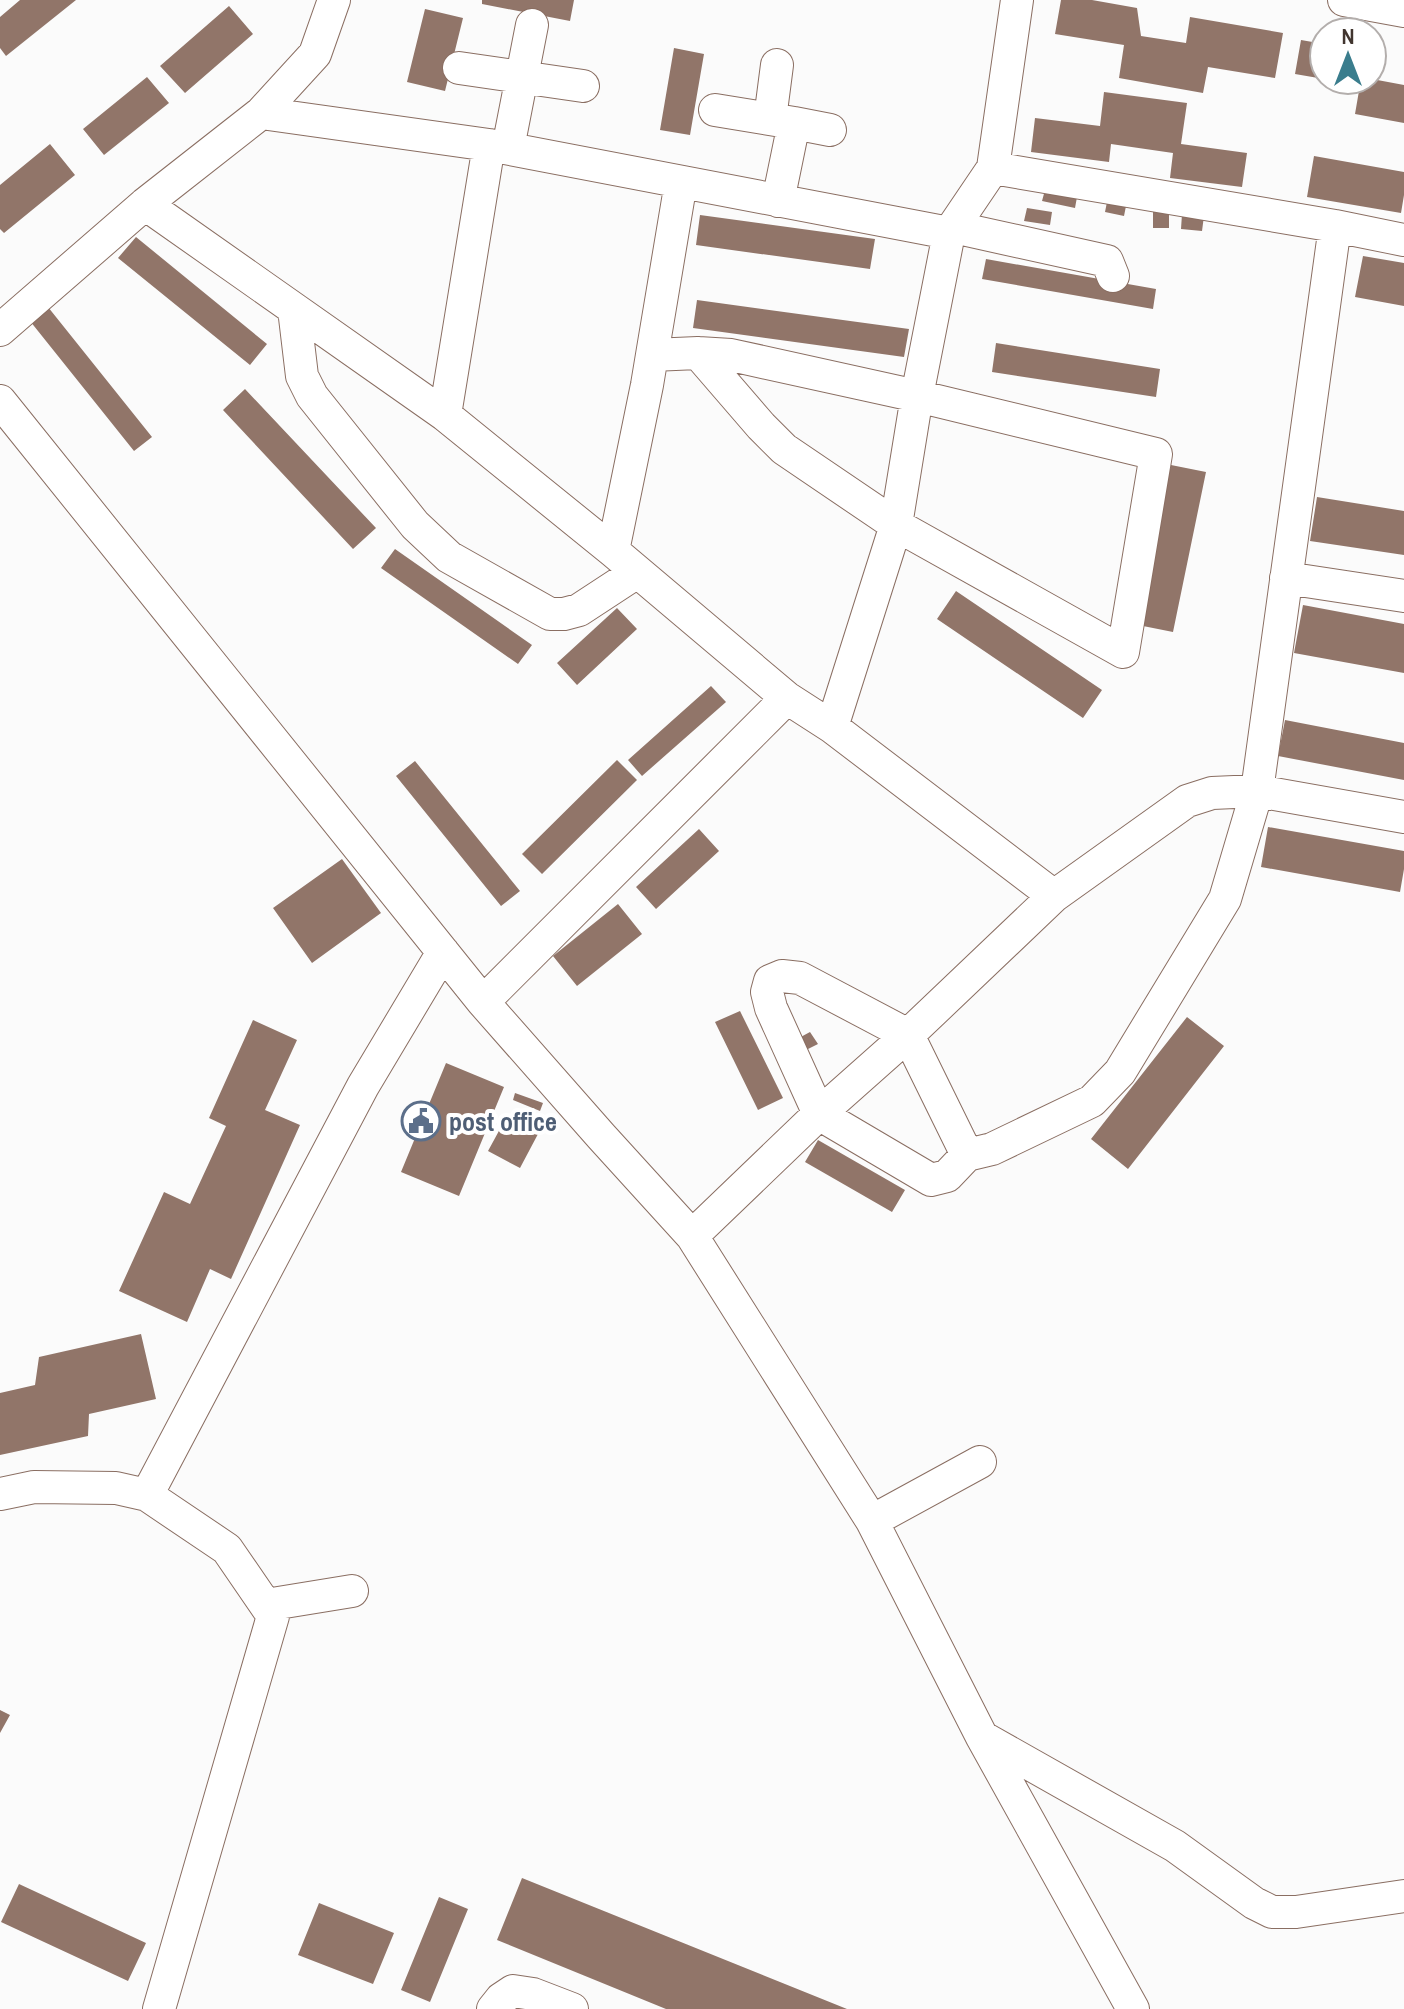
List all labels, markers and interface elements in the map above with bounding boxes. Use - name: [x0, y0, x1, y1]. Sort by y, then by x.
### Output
- north arrow: [1308, 16, 1388, 96]
- text: N: [1341, 21, 1355, 51]
- public building icon: post office: [400, 1100, 442, 1142]
- place label: post office: [449, 1104, 557, 1139]

